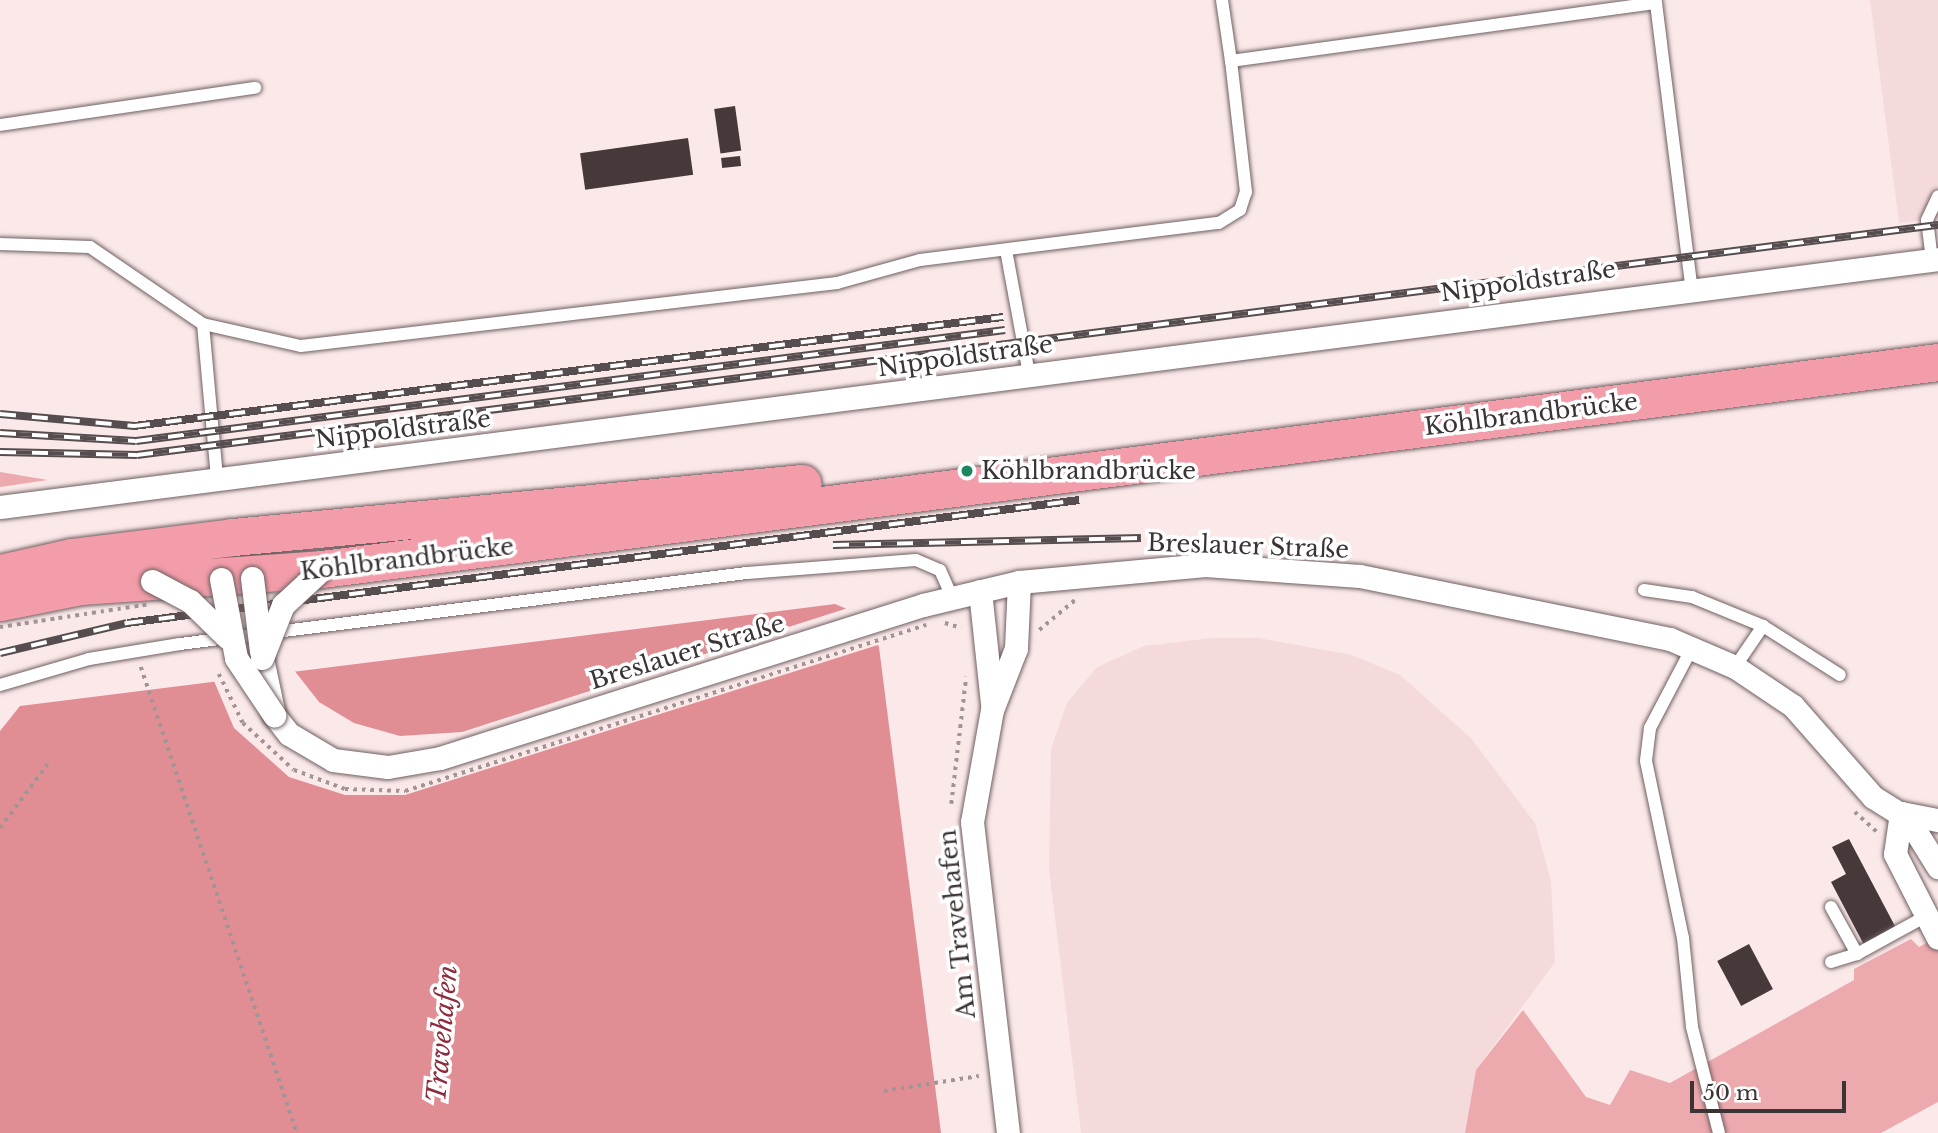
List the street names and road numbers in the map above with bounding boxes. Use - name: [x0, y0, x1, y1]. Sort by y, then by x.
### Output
- street label: Nippoldstraße: [1439, 254, 1617, 308]
- street label: Nippoldstraße: [876, 329, 1054, 383]
- street label: Köhlbrandbrücke: [1423, 387, 1639, 441]
- street label: Nippoldstraße: [314, 404, 492, 454]
- street label: Breslauer Straße: [1146, 528, 1350, 564]
- street label: Köhlbrandbrücke: [299, 532, 515, 586]
- street label: Breslauer Straße: [586, 609, 788, 695]
- street label: Am Travehafen: [933, 828, 981, 1020]

